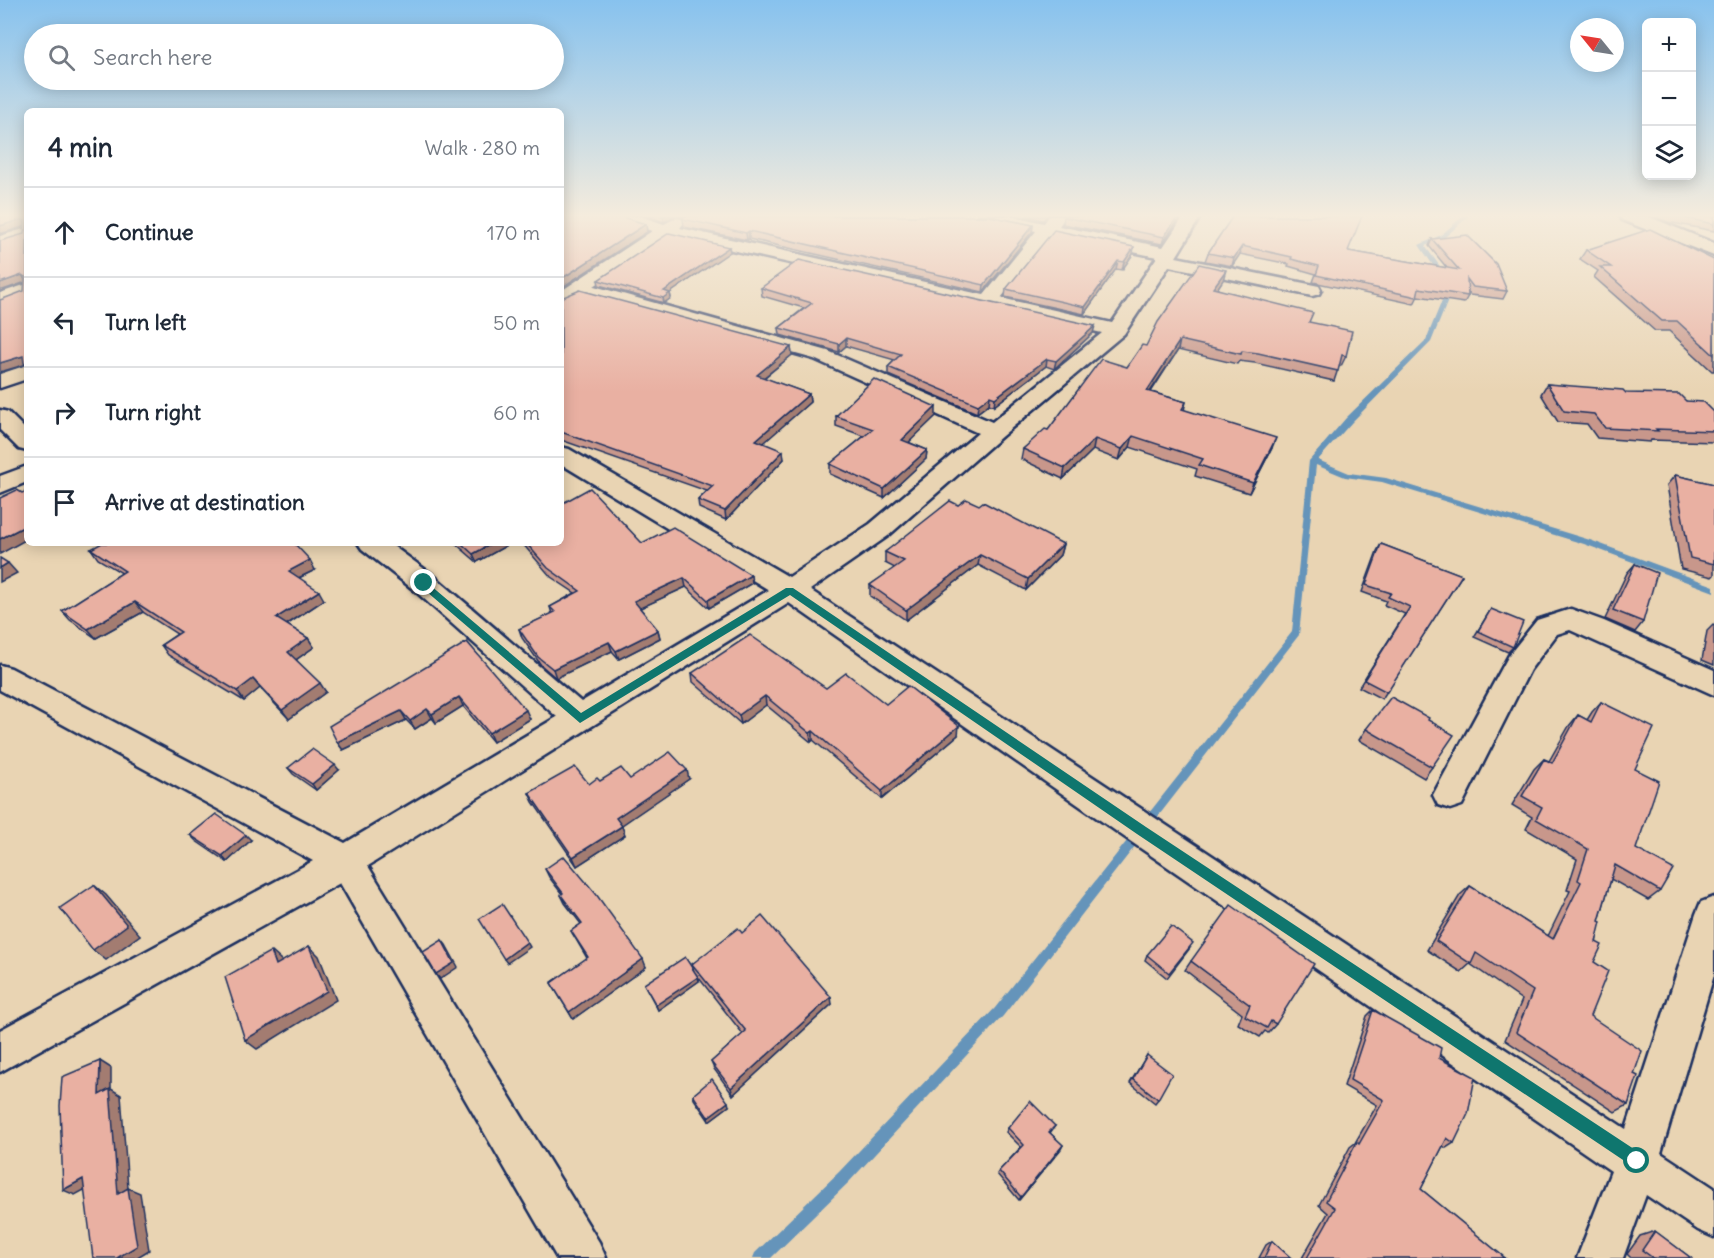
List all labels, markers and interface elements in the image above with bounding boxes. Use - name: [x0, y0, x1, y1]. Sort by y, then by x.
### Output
- north arrow: [1570, 18, 1624, 72]
- map controls: [1642, 18, 1696, 180]
- button: +: [1642, 18, 1696, 72]
- search box: [24, 24, 564, 90]
- icon: search: [45, 41, 78, 74]
- text: Search here: [93, 43, 212, 71]
- button: −: [1642, 72, 1696, 126]
- button: layers: [1642, 126, 1696, 180]
- text: 4 min: [48, 131, 113, 164]
- text: Walk · 280 m: [424, 135, 540, 160]
- icon: ahead: [48, 216, 81, 249]
- text: Continue: [105, 218, 194, 246]
- text: 170 m: [487, 220, 540, 245]
- icon: left: [48, 306, 81, 339]
- text: Turn left: [105, 308, 186, 336]
- text: 50 m: [493, 310, 540, 335]
- icon: right: [48, 396, 81, 429]
- text: Turn right: [105, 398, 201, 426]
- text: 60 m: [493, 400, 540, 425]
- icon: arrive: [48, 486, 81, 519]
- text: Arrive at destination: [105, 488, 305, 516]
- route end: [410, 569, 436, 595]
- route start: [1623, 1147, 1649, 1173]

